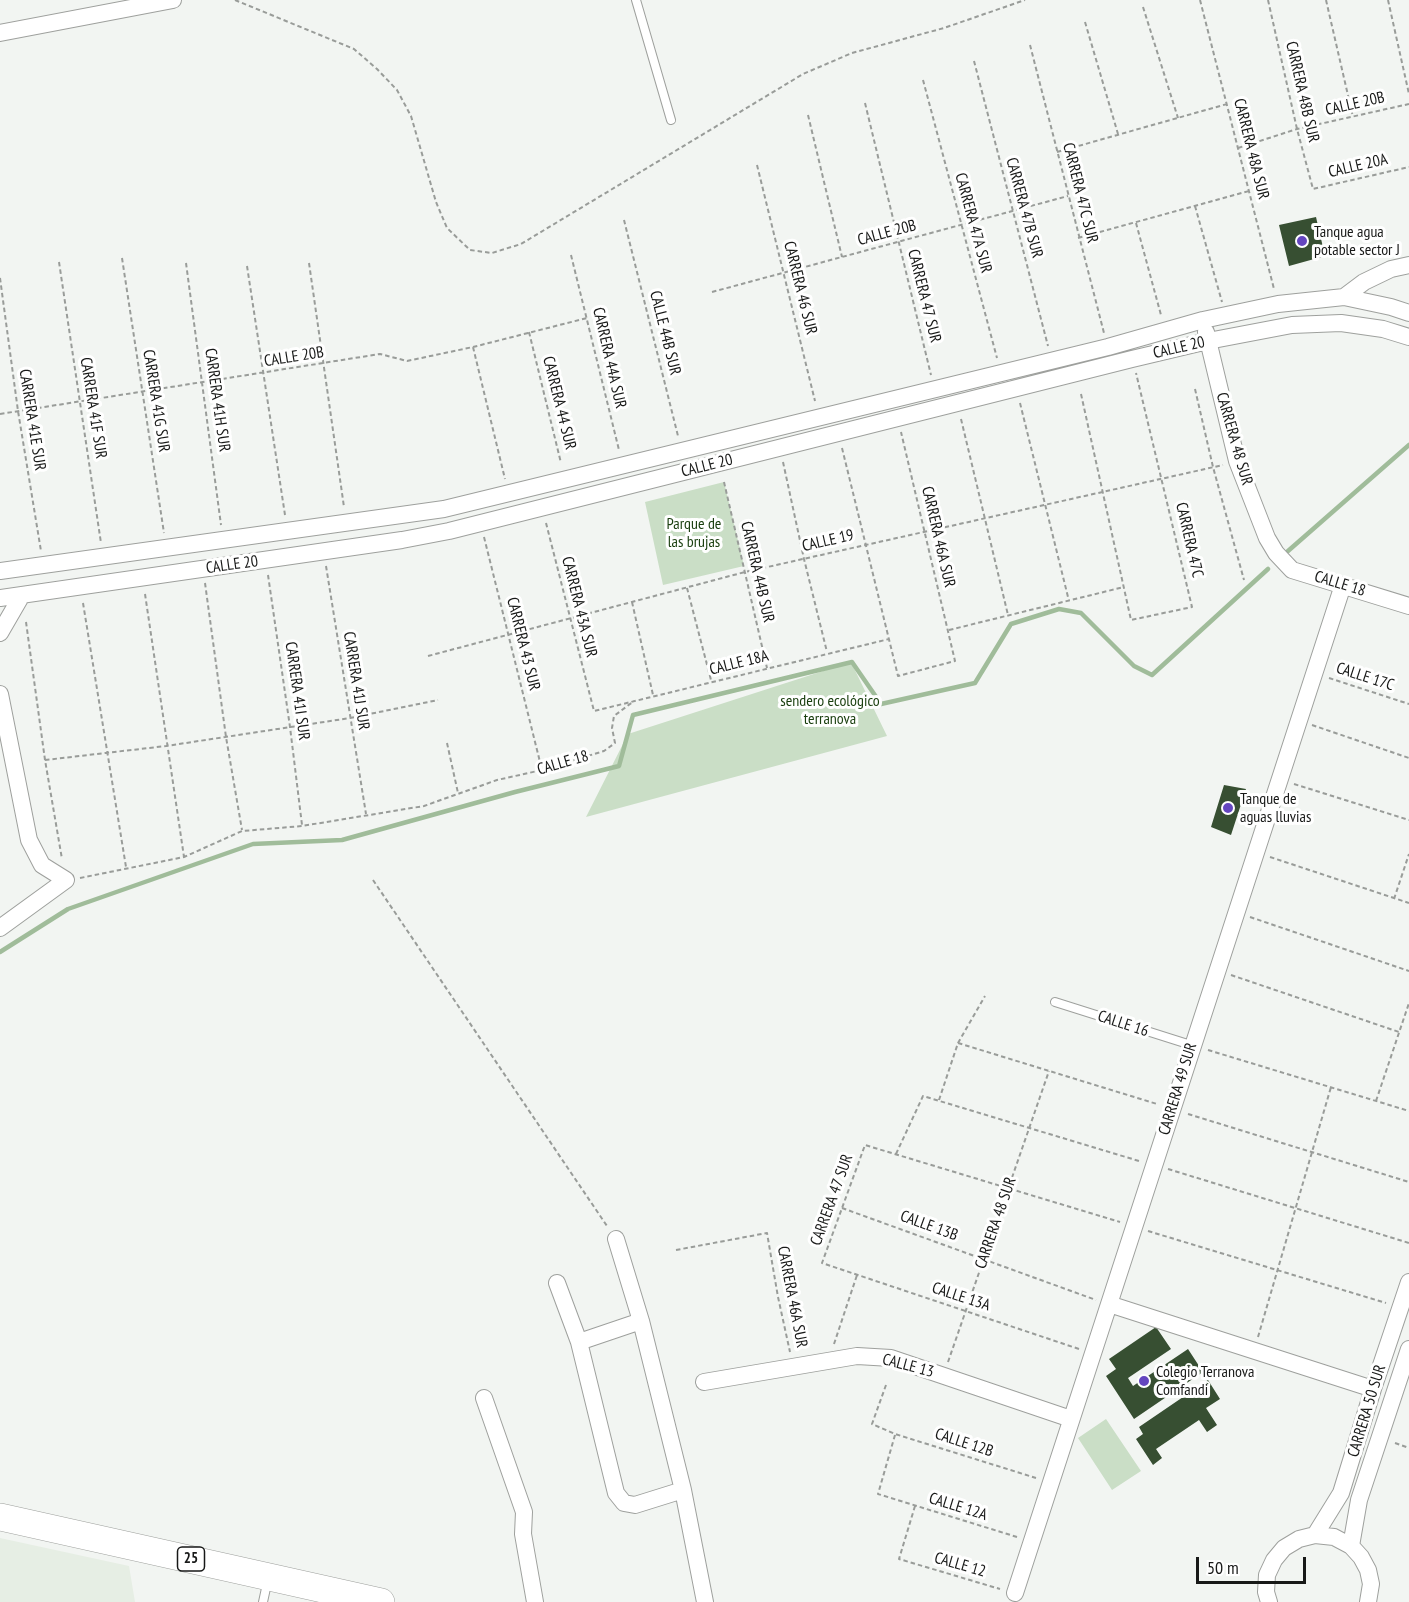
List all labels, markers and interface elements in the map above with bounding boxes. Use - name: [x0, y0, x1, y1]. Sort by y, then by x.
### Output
- street label: CARRERA 48B SUR: [1281, 40, 1323, 144]
- street label: CALLE 20B: [1324, 88, 1386, 120]
- street label: CARRERA 48A SUR: [1229, 97, 1273, 201]
- street label: CARRERA 47C SUR: [1058, 141, 1102, 245]
- street label: CALLE 20A: [1327, 150, 1389, 182]
- street label: CARRERA 47B SUR: [1001, 156, 1047, 260]
- street label: CARRERA 47A SUR: [950, 171, 996, 275]
- street label: CALLE 20B: [856, 216, 918, 250]
- place label: Tanque agua potable sector J: [1314, 222, 1400, 260]
- marker: Tanque agua potable sector J: [1295, 234, 1309, 248]
- street label: CARRERA 46 SUR: [779, 239, 821, 337]
- street label: CARRERA 47 SUR: [903, 247, 945, 345]
- street label: CALLE 44B SUR: [645, 289, 685, 377]
- street label: CARRERA 44A SUR: [588, 306, 630, 410]
- street label: CALLE 20: [1151, 333, 1207, 363]
- street label: CALLE 20B: [263, 343, 325, 371]
- street label: CARRERA 41H SUR: [200, 347, 234, 453]
- street label: CARRERA 41G SUR: [138, 348, 174, 454]
- street label: CARRERA 44 SUR: [538, 354, 580, 452]
- street label: CARRERA 41F SUR: [76, 356, 110, 460]
- street label: CARRERA 41E SUR: [14, 368, 50, 472]
- street label: CARRERA 48 SUR: [1212, 390, 1256, 488]
- street label: CALLE 20: [679, 450, 735, 482]
- street label: CARRERA 46A SUR: [917, 485, 959, 589]
- street label: CARRERA 47C: [1171, 501, 1207, 579]
- park label: Parque de las brujas: [667, 514, 721, 552]
- street label: CARRERA 44B SUR: [736, 520, 778, 624]
- street label: CALLE 19: [800, 526, 856, 556]
- street label: CALLE 20: [205, 552, 259, 578]
- street label: CARRERA 43A SUR: [557, 555, 601, 659]
- street label: CALLE 18: [1312, 567, 1368, 601]
- street label: CARRERA 43 SUR: [502, 595, 544, 693]
- street label: CARRERA 41J SUR: [339, 630, 373, 732]
- street label: CARRERA 41I SUR: [281, 640, 313, 742]
- street label: CALLE 18A: [708, 646, 770, 680]
- street label: CALLE 17C: [1334, 659, 1396, 695]
- park label: sendero ecológico terranova: [780, 691, 880, 729]
- street label: CALLE 18: [535, 747, 591, 779]
- place label: Tanque de aguas lluvias: [1240, 789, 1311, 827]
- marker: Tanque de aguas lluvias: [1221, 801, 1235, 815]
- street label: CALLE 16: [1095, 1007, 1151, 1041]
- street label: CARRERA 49 SUR: [1155, 1040, 1201, 1138]
- street label: CARRERA 47 SUR: [807, 1152, 857, 1248]
- street label: CARRERA 48 SUR: [971, 1175, 1021, 1271]
- street label: CALLE 13B: [898, 1207, 960, 1245]
- street label: CARRERA 46A SUR: [773, 1245, 811, 1349]
- street label: CALLE 13A: [930, 1279, 992, 1315]
- street label: CALLE 13: [880, 1350, 936, 1382]
- place label: Colegio Terranova Comfandi: [1156, 1362, 1254, 1400]
- street label: CARRERA 50 SUR: [1344, 1362, 1390, 1460]
- marker: Colegio Terranova Comfandi: [1137, 1374, 1151, 1388]
- street label: CALLE 12B: [933, 1425, 995, 1461]
- street label: CALLE 12A: [927, 1489, 989, 1525]
- scale bar: [1199, 1545, 1308, 1583]
- road number: 25: [178, 1547, 204, 1571]
- street label: CALLE 12: [932, 1549, 988, 1581]
- text: 50 m: [1207, 1556, 1239, 1579]

